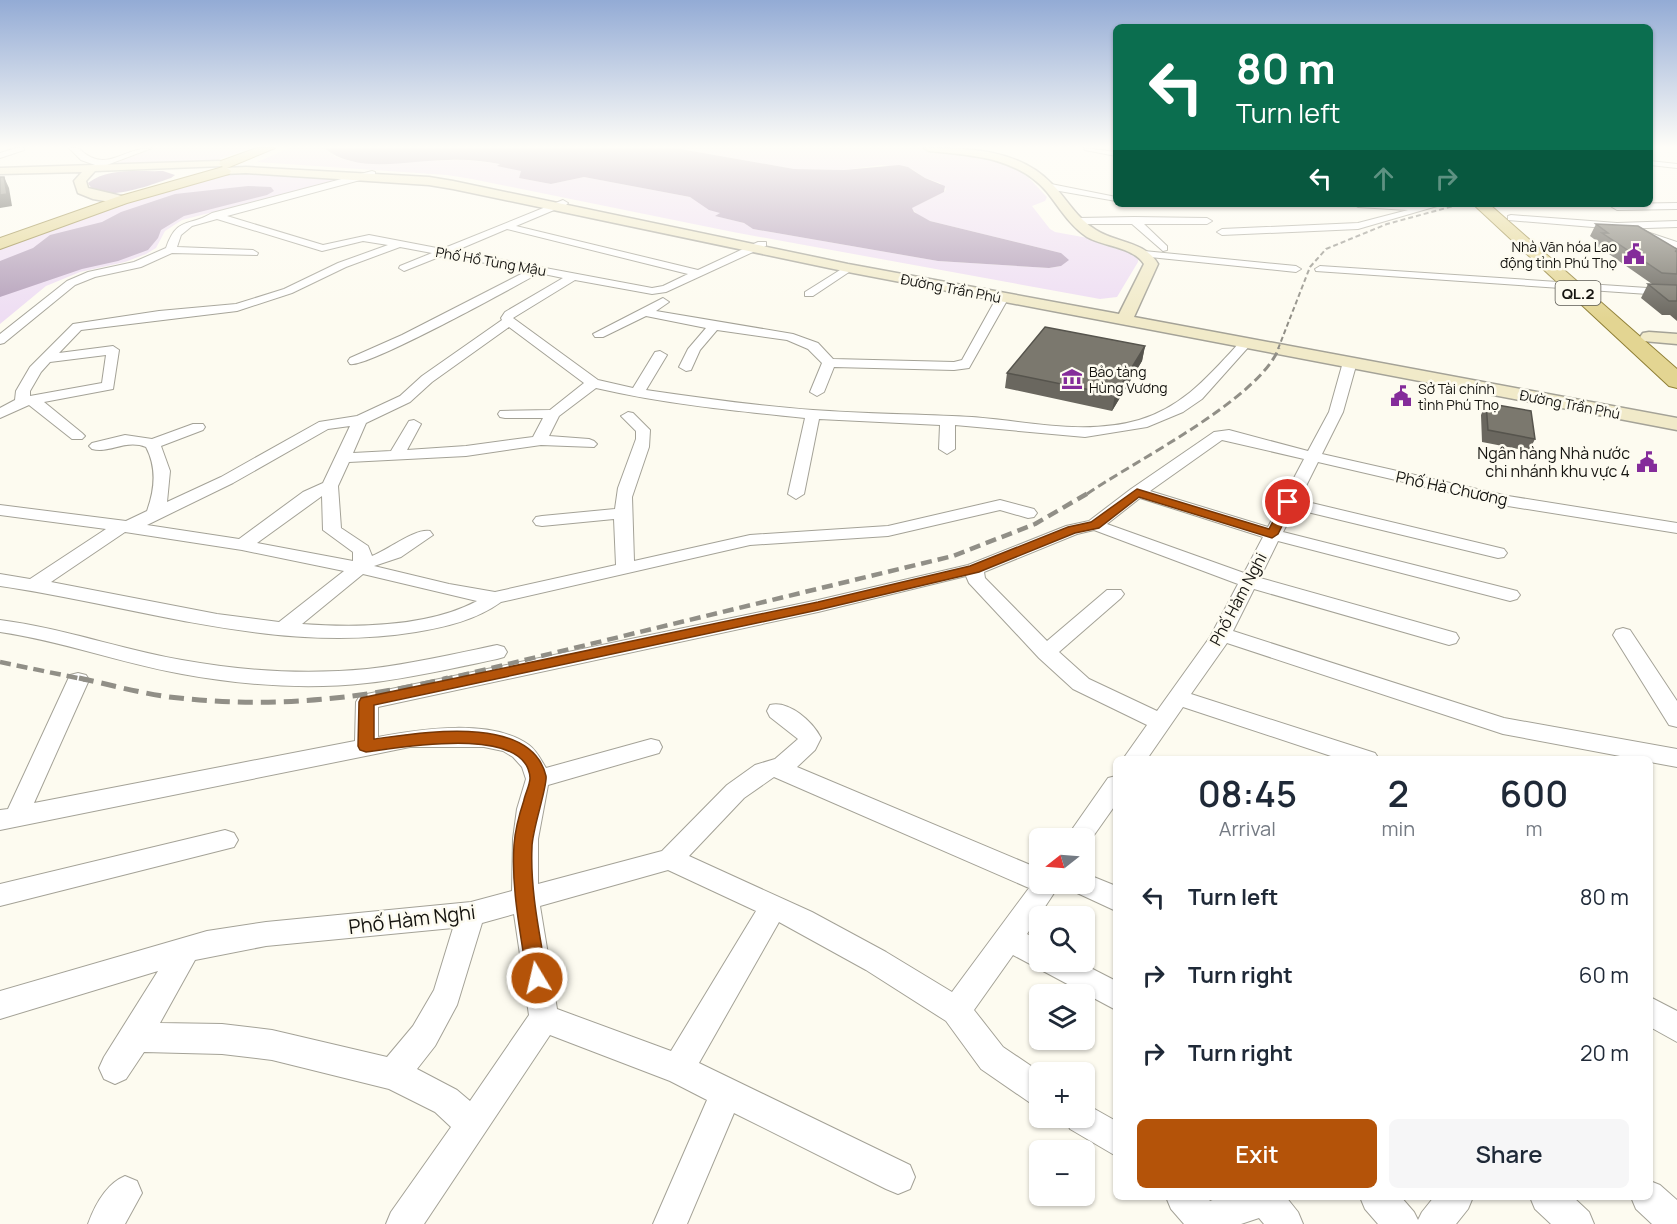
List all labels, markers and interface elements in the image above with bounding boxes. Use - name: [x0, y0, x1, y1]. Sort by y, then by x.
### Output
- text: 80 m: [1236, 39, 1336, 97]
- icon: left: [1137, 48, 1215, 126]
- text: Turn left: [1236, 94, 1340, 131]
- icon: left: [1304, 162, 1337, 195]
- icon: ahead: [1367, 162, 1400, 195]
- icon: right: [1430, 162, 1463, 195]
- place label: Nhà Văn hóa Lao động tỉnh Phú Thọ: [1500, 237, 1617, 272]
- street label: Phố Hồ Tùng Mậu: [434, 242, 548, 280]
- public building icon: Nhà Văn hóa Lao động tỉnh Phú Thọ: [1622, 242, 1646, 266]
- street label: Đường Trần Phú: [899, 269, 1003, 307]
- road number: QL.2: [1556, 281, 1600, 305]
- place label: Bảo tàng Hùng Vương: [1089, 362, 1168, 397]
- museum icon: Bảo tàng Hùng Vương: [1060, 367, 1084, 391]
- place label: Sở Tài chính tỉnh Phú Thọ: [1418, 379, 1499, 414]
- public building icon: Sở Tài chính tỉnh Phú Thọ: [1389, 384, 1413, 408]
- street label: Đường Trần Phú: [1518, 385, 1622, 423]
- place label: Ngân hàng Nhà nước chi nhánh khu vực 4: [1477, 442, 1630, 482]
- public building icon: Ngân hàng Nhà nước chi nhánh khu vực 4: [1635, 450, 1659, 474]
- street label: Phố Hà Chương: [1394, 465, 1510, 511]
- pin: [1262, 476, 1313, 527]
- icon: arrive: [1271, 485, 1304, 518]
- street label: Phố Hàm Nghi: [1204, 549, 1272, 649]
- text: 08:45: [1198, 769, 1297, 818]
- text: 2: [1388, 769, 1409, 818]
- text: 600: [1500, 769, 1568, 818]
- text: Arrival: [1219, 815, 1276, 842]
- text: min: [1382, 815, 1415, 842]
- text: m: [1526, 815, 1543, 842]
- north arrow: [1029, 828, 1095, 894]
- map controls: [1029, 828, 1095, 1206]
- icon: left: [1137, 881, 1170, 914]
- text: Turn left: [1188, 882, 1278, 912]
- text: 80 m: [1580, 882, 1629, 912]
- street label: Phố Hàm Nghi: [347, 898, 477, 940]
- button: search: [1029, 906, 1095, 972]
- position arrow: [505, 946, 569, 1010]
- icon: right: [1137, 959, 1170, 992]
- text: Turn right: [1188, 960, 1293, 990]
- text: 60 m: [1579, 960, 1629, 990]
- button: layers: [1029, 984, 1095, 1050]
- icon: right: [1137, 1037, 1170, 1070]
- text: Turn right: [1188, 1038, 1293, 1068]
- text: 20 m: [1580, 1038, 1629, 1068]
- button: +: [1029, 1062, 1095, 1128]
- button: Exit: [1137, 1119, 1377, 1188]
- button: Share: [1389, 1119, 1629, 1188]
- button: −: [1029, 1140, 1095, 1206]

